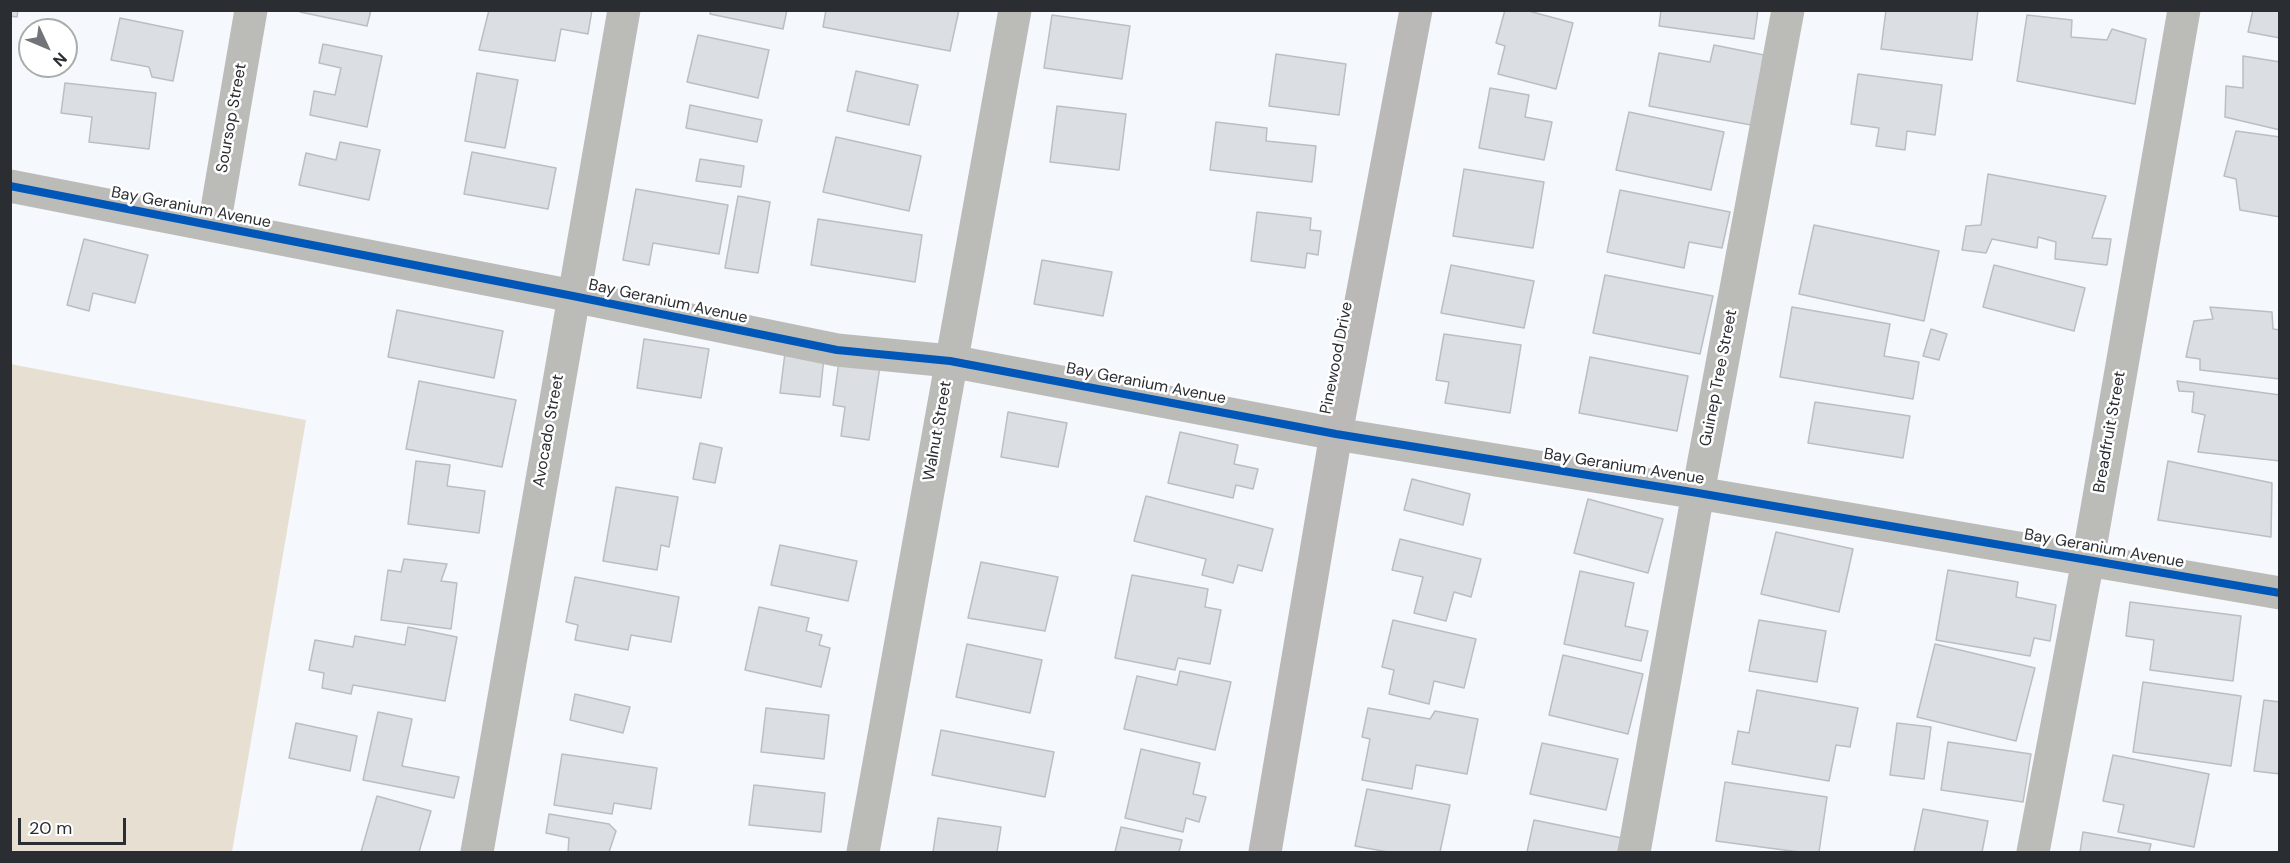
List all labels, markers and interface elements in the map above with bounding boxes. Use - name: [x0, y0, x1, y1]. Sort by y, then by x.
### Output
- north arrow: [18, 18, 78, 78]
- text: N: [48, 48, 71, 71]
- street label: Soursop Street: [213, 62, 251, 174]
- street label: Bay Geranium Avenue: [110, 183, 272, 233]
- street label: Bay Geranium Avenue: [587, 276, 749, 328]
- street label: Pinewood Drive: [1317, 300, 1357, 416]
- street label: Guinep Tree Street: [1696, 308, 1742, 448]
- street label: Bay Geranium Avenue: [1065, 359, 1227, 409]
- street label: Breadfruit Street: [2090, 370, 2130, 494]
- street label: Avocado Street: [530, 373, 568, 489]
- street label: Walnut Street: [920, 380, 956, 482]
- street label: Bay Geranium Avenue: [1542, 445, 1706, 489]
- street label: Bay Geranium Avenue: [2022, 525, 2186, 573]
- scale bar: [21, 806, 129, 844]
- text: 20 m: [29, 816, 72, 840]

